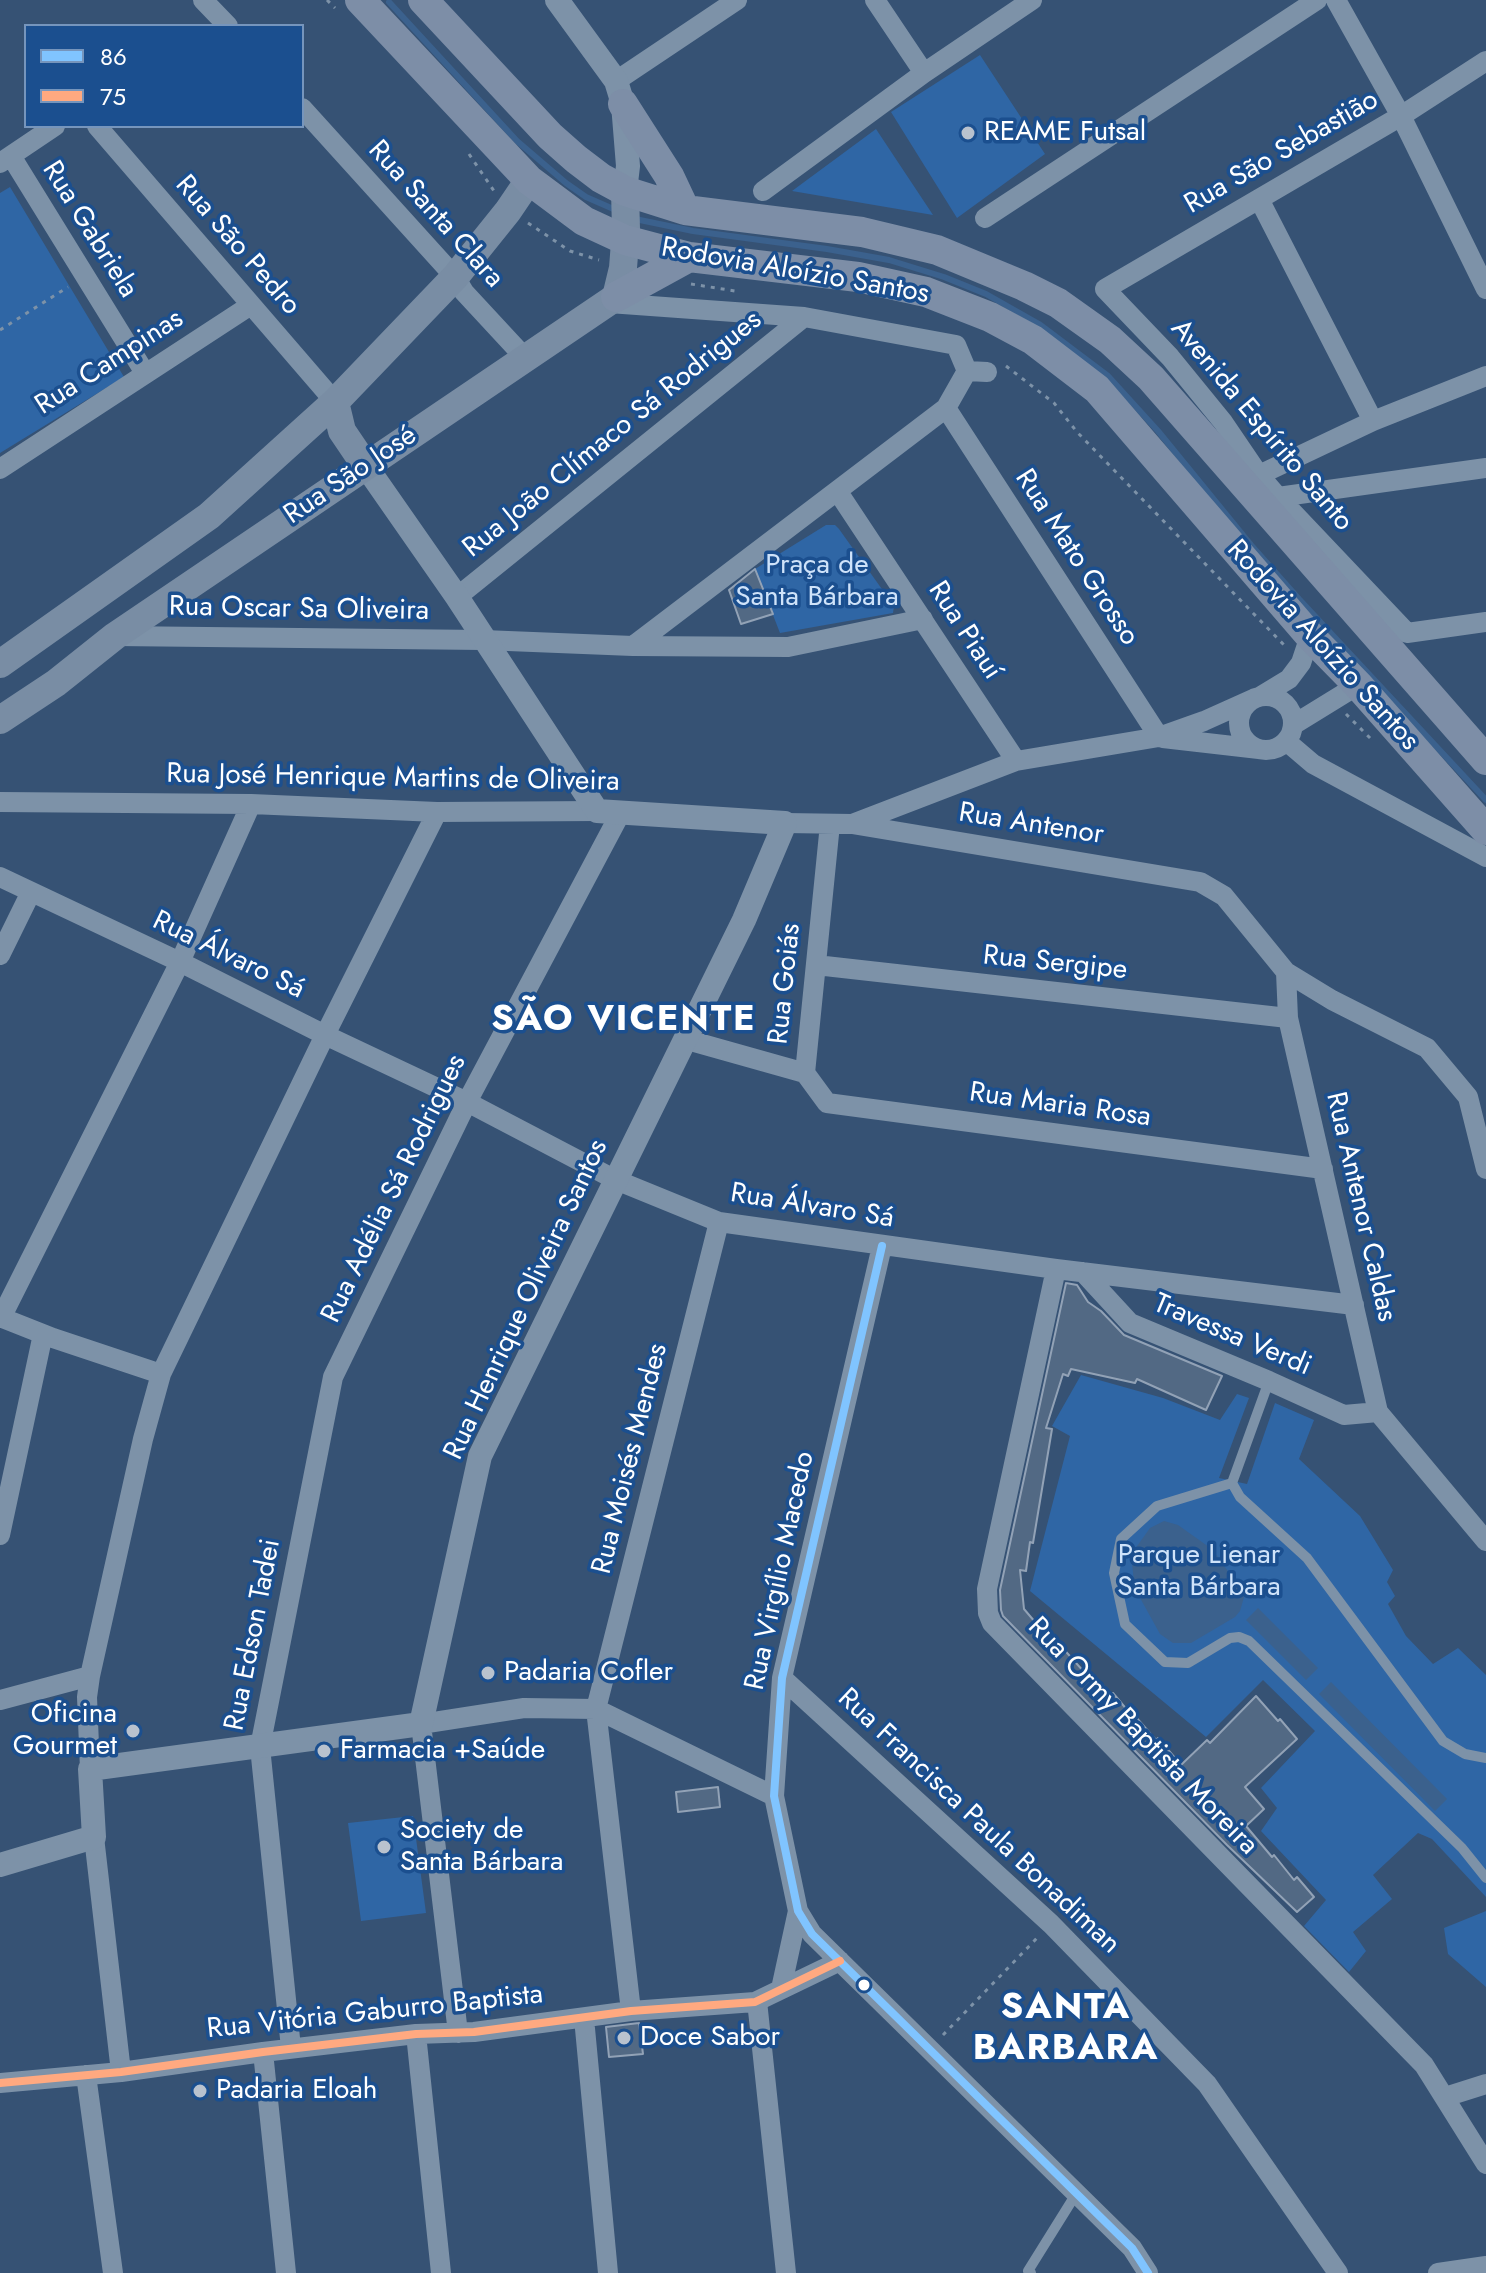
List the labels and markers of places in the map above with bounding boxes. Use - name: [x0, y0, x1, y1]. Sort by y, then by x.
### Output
- place label: REAME Futsal: [984, 116, 1146, 150]
- marker: REAME Futsal: [959, 124, 977, 142]
- place label: Padaria Cofler: [504, 1656, 673, 1690]
- marker: Padaria Cofler: [479, 1664, 497, 1682]
- place label: Oficina Gourmet: [13, 1698, 117, 1764]
- marker: Oficina Gourmet: [124, 1722, 142, 1740]
- place label: Farmacia +Saúde: [340, 1734, 545, 1768]
- marker: Farmacia +Saúde: [315, 1742, 333, 1760]
- place label: Society de Santa Bárbara: [400, 1814, 563, 1880]
- marker: Society de Santa Bárbara: [375, 1838, 393, 1856]
- unlabelled marker: [856, 1977, 872, 1993]
- place label: Doce Sabor: [640, 2021, 780, 2055]
- marker: Doce Sabor: [615, 2029, 633, 2047]
- place label: Padaria Eloah: [216, 2074, 377, 2108]
- marker: Padaria Eloah: [191, 2082, 209, 2100]

